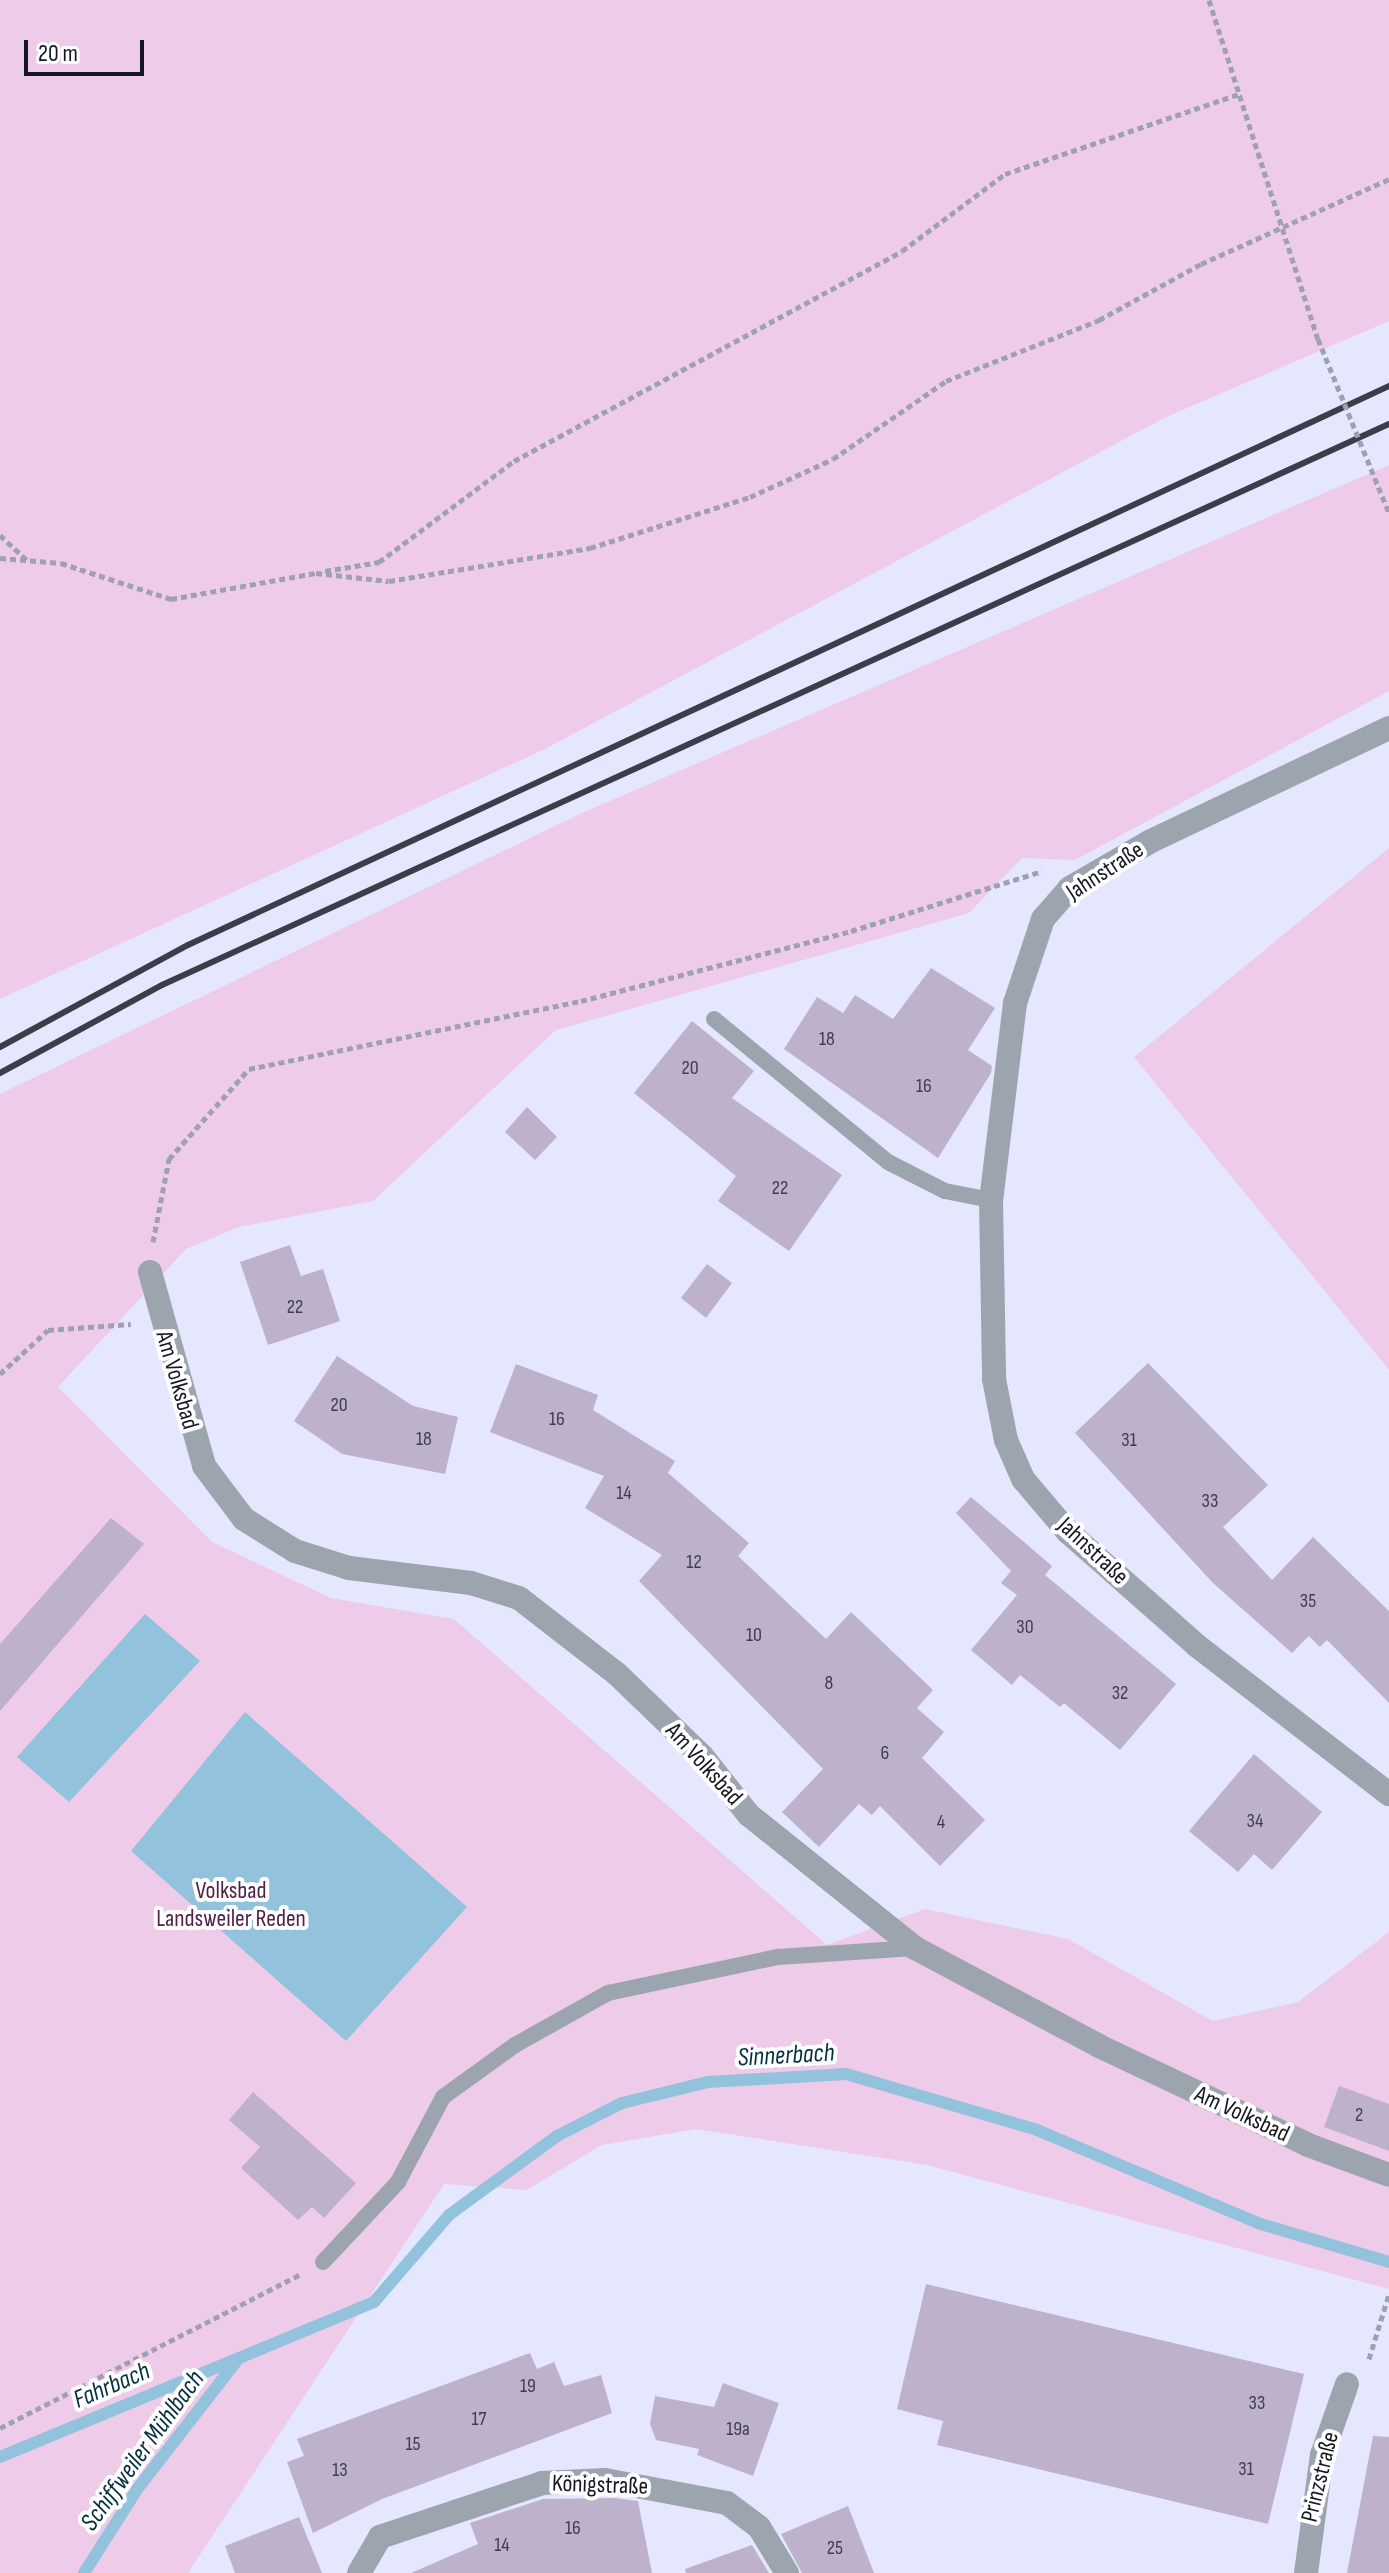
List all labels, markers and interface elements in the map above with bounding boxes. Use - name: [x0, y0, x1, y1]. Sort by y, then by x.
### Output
- scale bar: [28, 24, 148, 74]
- text: 20 m: [38, 39, 78, 68]
- street label: Jahnstraße: [1061, 835, 1149, 907]
- house number: 18: [819, 1027, 835, 1051]
- house number: 20: [681, 1056, 699, 1080]
- house number: 16: [916, 1074, 932, 1098]
- house number: 22: [772, 1176, 788, 1200]
- house number: 22: [287, 1295, 303, 1319]
- street label: Am Volksbad: [149, 1327, 205, 1433]
- house number: 20: [330, 1393, 348, 1417]
- house number: 16: [549, 1407, 565, 1431]
- house number: 18: [416, 1427, 432, 1451]
- house number: 31: [1121, 1428, 1137, 1452]
- house number: 14: [616, 1481, 632, 1505]
- house number: 33: [1202, 1489, 1218, 1513]
- street label: Jahnstraße: [1052, 1511, 1134, 1591]
- house number: 12: [686, 1550, 702, 1574]
- house number: 35: [1300, 1589, 1316, 1613]
- house number: 30: [1016, 1615, 1034, 1639]
- house number: 10: [746, 1623, 762, 1647]
- house number: 8: [825, 1671, 833, 1695]
- house number: 32: [1112, 1681, 1128, 1705]
- street label: Am Volksbad: [659, 1717, 749, 1811]
- house number: 6: [881, 1741, 889, 1765]
- house number: 34: [1247, 1809, 1263, 1833]
- house number: 4: [937, 1810, 945, 1834]
- park label: Volksbad Landsweiler Reden: [156, 1877, 306, 1933]
- water label: Sinnerbach: [737, 2038, 835, 2074]
- street label: Am Volksbad: [1190, 2080, 1294, 2148]
- house number: 2: [1355, 2103, 1363, 2127]
- water label: Fahrbach: [69, 2356, 155, 2416]
- water label: Schiffweiler Mühlbach: [74, 2365, 212, 2537]
- house number: 19: [520, 2374, 536, 2398]
- house number: 33: [1249, 2391, 1265, 2415]
- house number: 17: [472, 2407, 486, 2431]
- house number: 19a: [726, 2417, 750, 2441]
- street label: Prinzstraße: [1295, 2429, 1345, 2525]
- house number: 15: [405, 2432, 421, 2456]
- house number: 31: [1238, 2457, 1254, 2481]
- house number: 13: [332, 2458, 348, 2482]
- street label: Königstraße: [551, 2469, 649, 2501]
- house number: 16: [565, 2516, 581, 2540]
- house number: 14: [494, 2533, 510, 2557]
- house number: 25: [827, 2536, 843, 2560]

